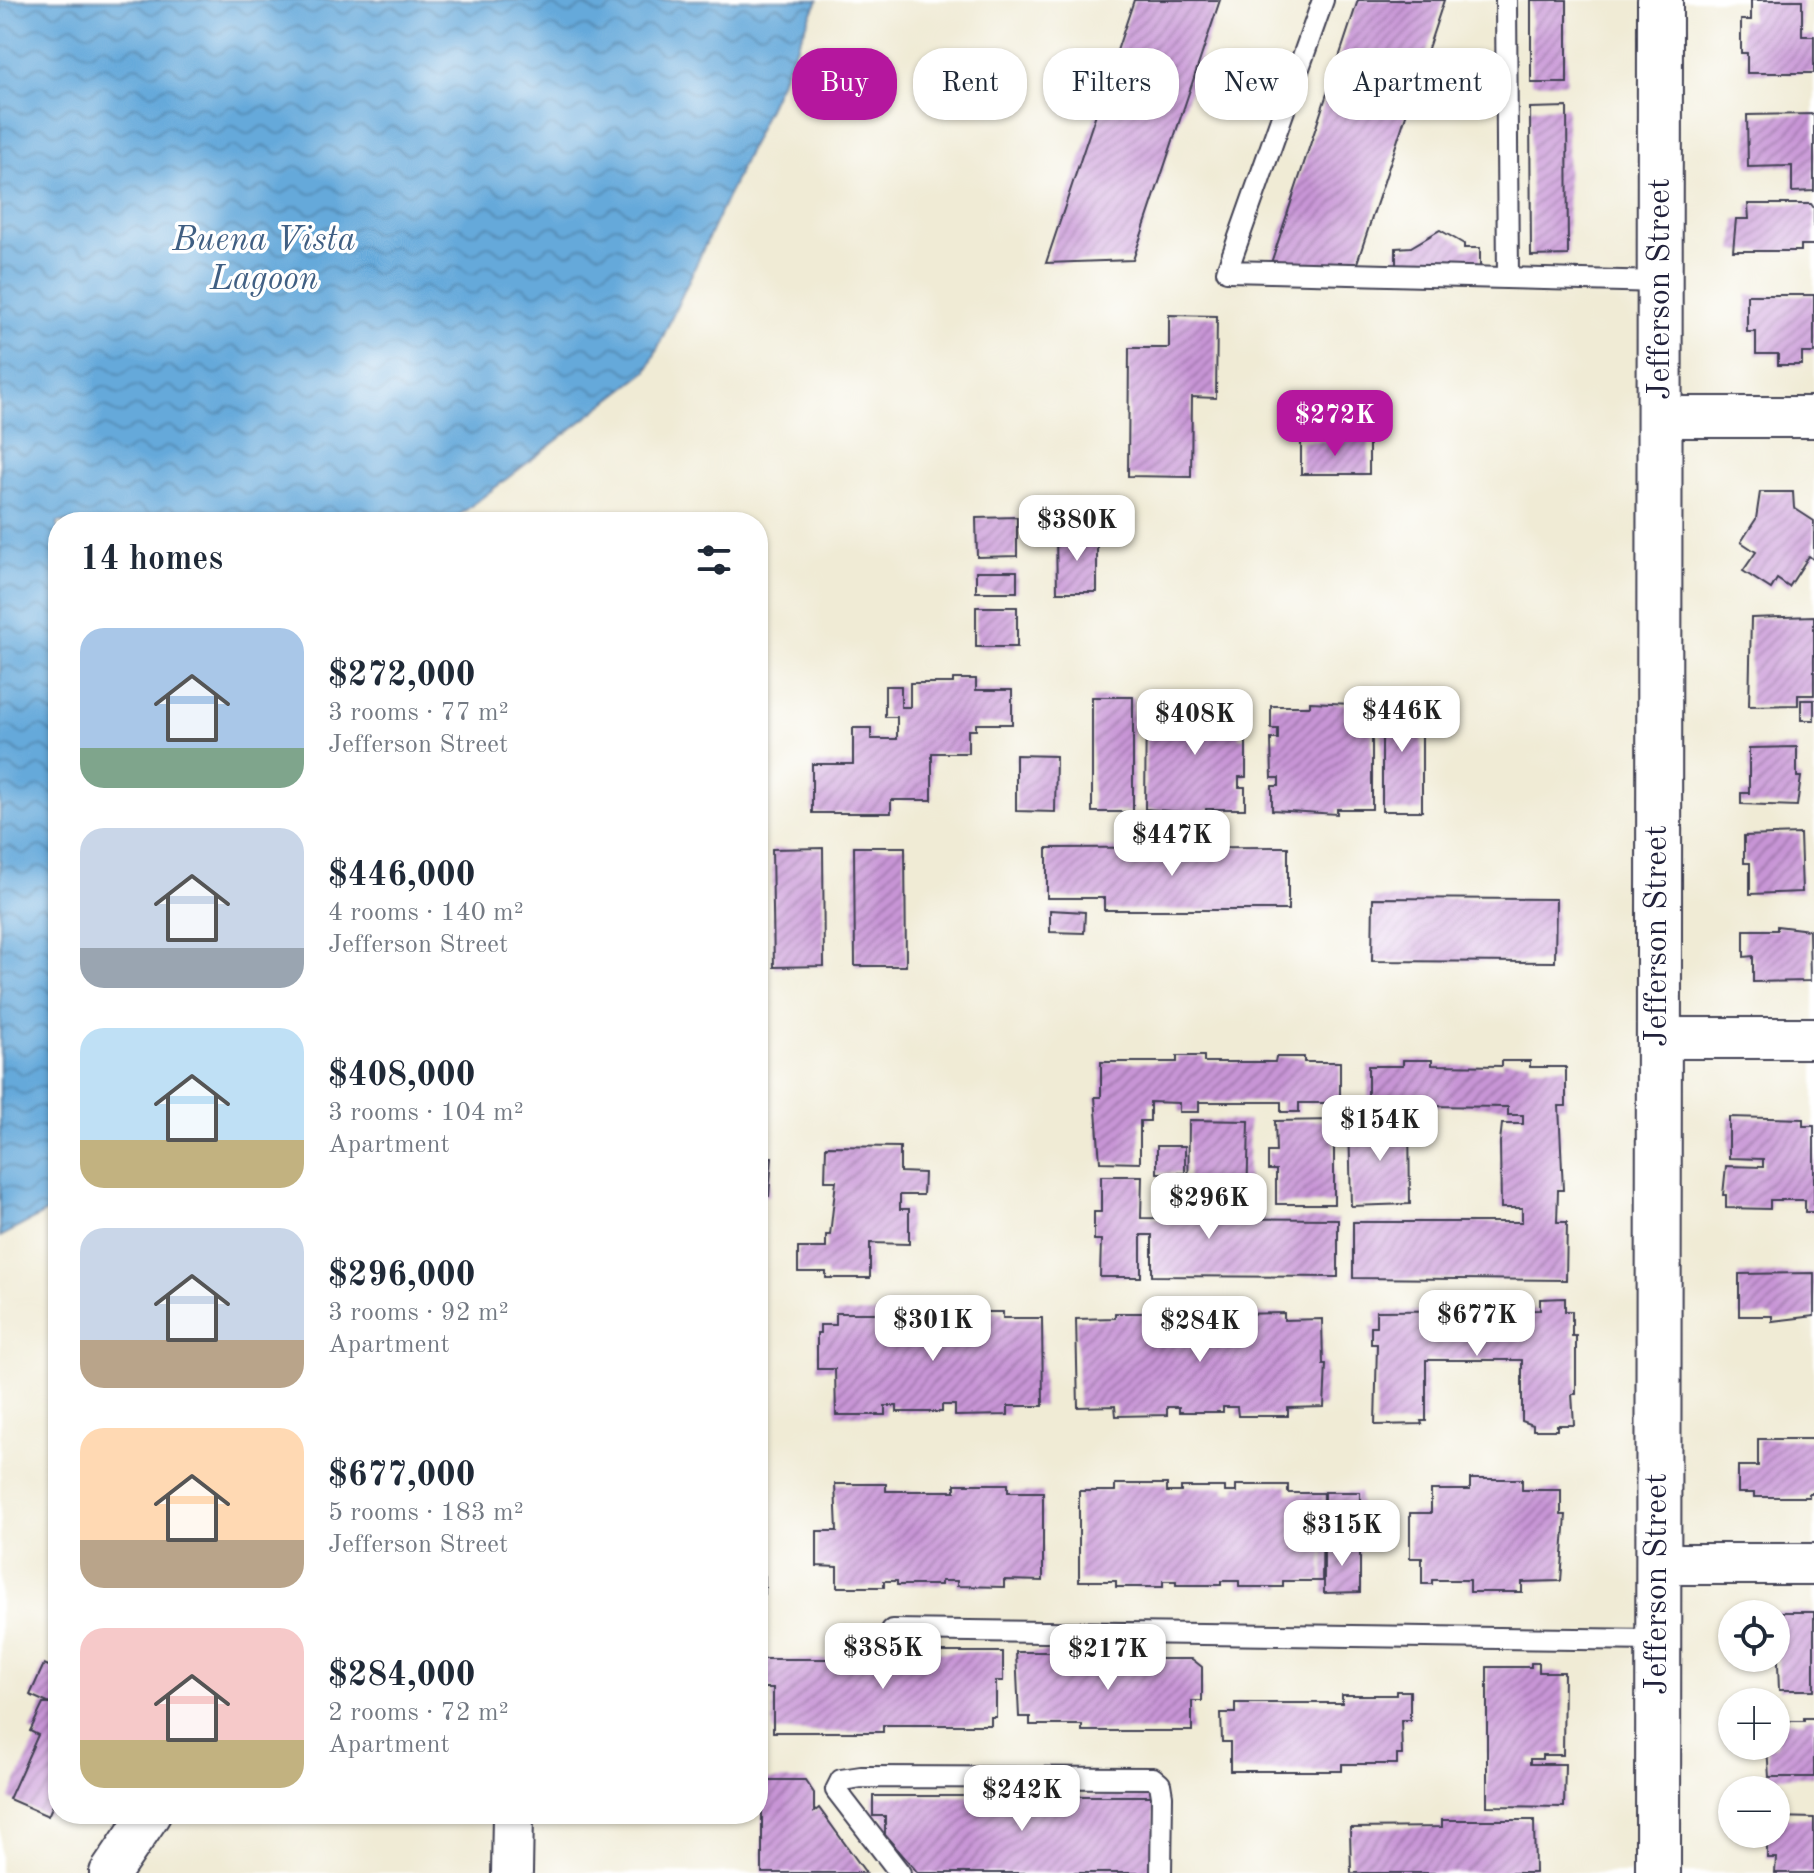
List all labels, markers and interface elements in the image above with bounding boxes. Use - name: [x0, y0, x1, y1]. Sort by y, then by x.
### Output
- chip: Buy: [792, 48, 897, 120]
- chip: Rent: [913, 48, 1027, 120]
- chip: Filters: [1043, 48, 1179, 120]
- chip: New: [1195, 48, 1308, 120]
- chip: Apartment: [1324, 48, 1511, 120]
- street label: Jefferson Street: [1645, 178, 1677, 400]
- water label: Buena Vista Lagoon: [171, 224, 356, 297]
- pin: $272K: [1279, 390, 1391, 458]
- text: $272K: [1295, 403, 1375, 429]
- pin: $380K: [1021, 495, 1133, 563]
- text: $380K: [1037, 508, 1117, 534]
- icon: filters: [692, 538, 736, 582]
- text: 14 homes: [80, 543, 223, 577]
- text: $272,000: [328, 659, 476, 693]
- icon: home: [144, 660, 240, 756]
- pin: $446K: [1346, 686, 1458, 754]
- pin: $408K: [1139, 689, 1251, 757]
- text: $446K: [1362, 699, 1442, 725]
- text: 3 rooms · 77 m²: [328, 700, 509, 726]
- text: $408K: [1155, 702, 1235, 728]
- text: Jefferson Street: [328, 732, 508, 758]
- pin: $447K: [1116, 810, 1228, 878]
- text: $447K: [1132, 823, 1212, 849]
- street label: Jefferson Street: [1642, 825, 1674, 1047]
- text: $446,000: [328, 859, 476, 893]
- icon: home: [144, 860, 240, 956]
- text: 4 rooms · 140 m²: [328, 900, 524, 926]
- text: Jefferson Street: [328, 932, 508, 958]
- text: $408,000: [328, 1059, 476, 1093]
- icon: home: [144, 1060, 240, 1156]
- pin: $154K: [1324, 1095, 1436, 1163]
- text: 3 rooms · 104 m²: [328, 1100, 524, 1126]
- text: $154K: [1340, 1108, 1420, 1134]
- text: Apartment: [328, 1132, 450, 1158]
- pin: $296K: [1153, 1173, 1265, 1241]
- text: $296K: [1169, 1186, 1249, 1212]
- text: $296,000: [328, 1259, 476, 1293]
- icon: home: [144, 1260, 240, 1356]
- pin: $677K: [1421, 1290, 1533, 1358]
- pin: $301K: [877, 1295, 989, 1363]
- pin: $284K: [1144, 1296, 1256, 1364]
- text: 3 rooms · 92 m²: [328, 1300, 509, 1326]
- text: $677K: [1437, 1303, 1517, 1329]
- text: $301K: [893, 1308, 973, 1334]
- text: $284K: [1160, 1309, 1240, 1335]
- text: Apartment: [328, 1332, 450, 1358]
- text: $677,000: [328, 1459, 476, 1493]
- icon: home: [144, 1460, 240, 1556]
- street label: Jefferson Street: [1642, 1473, 1674, 1695]
- text: 5 rooms · 183 m²: [328, 1500, 524, 1526]
- pin: $315K: [1286, 1500, 1398, 1568]
- text: $315K: [1302, 1513, 1382, 1539]
- text: Jefferson Street: [328, 1532, 508, 1558]
- map controls: [1718, 1600, 1790, 1848]
- button: locate: [1718, 1600, 1790, 1672]
- pin: $385K: [827, 1623, 939, 1691]
- pin: $217K: [1052, 1624, 1164, 1692]
- text: $385K: [843, 1636, 923, 1662]
- text: $217K: [1068, 1637, 1148, 1663]
- text: $284,000: [328, 1659, 476, 1693]
- icon: home: [144, 1660, 240, 1756]
- button: +: [1718, 1688, 1790, 1760]
- text: 2 rooms · 72 m²: [328, 1700, 509, 1726]
- text: Apartment: [328, 1732, 450, 1758]
- pin: $242K: [966, 1765, 1078, 1833]
- button: −: [1718, 1776, 1790, 1848]
- text: $242K: [982, 1778, 1062, 1804]

